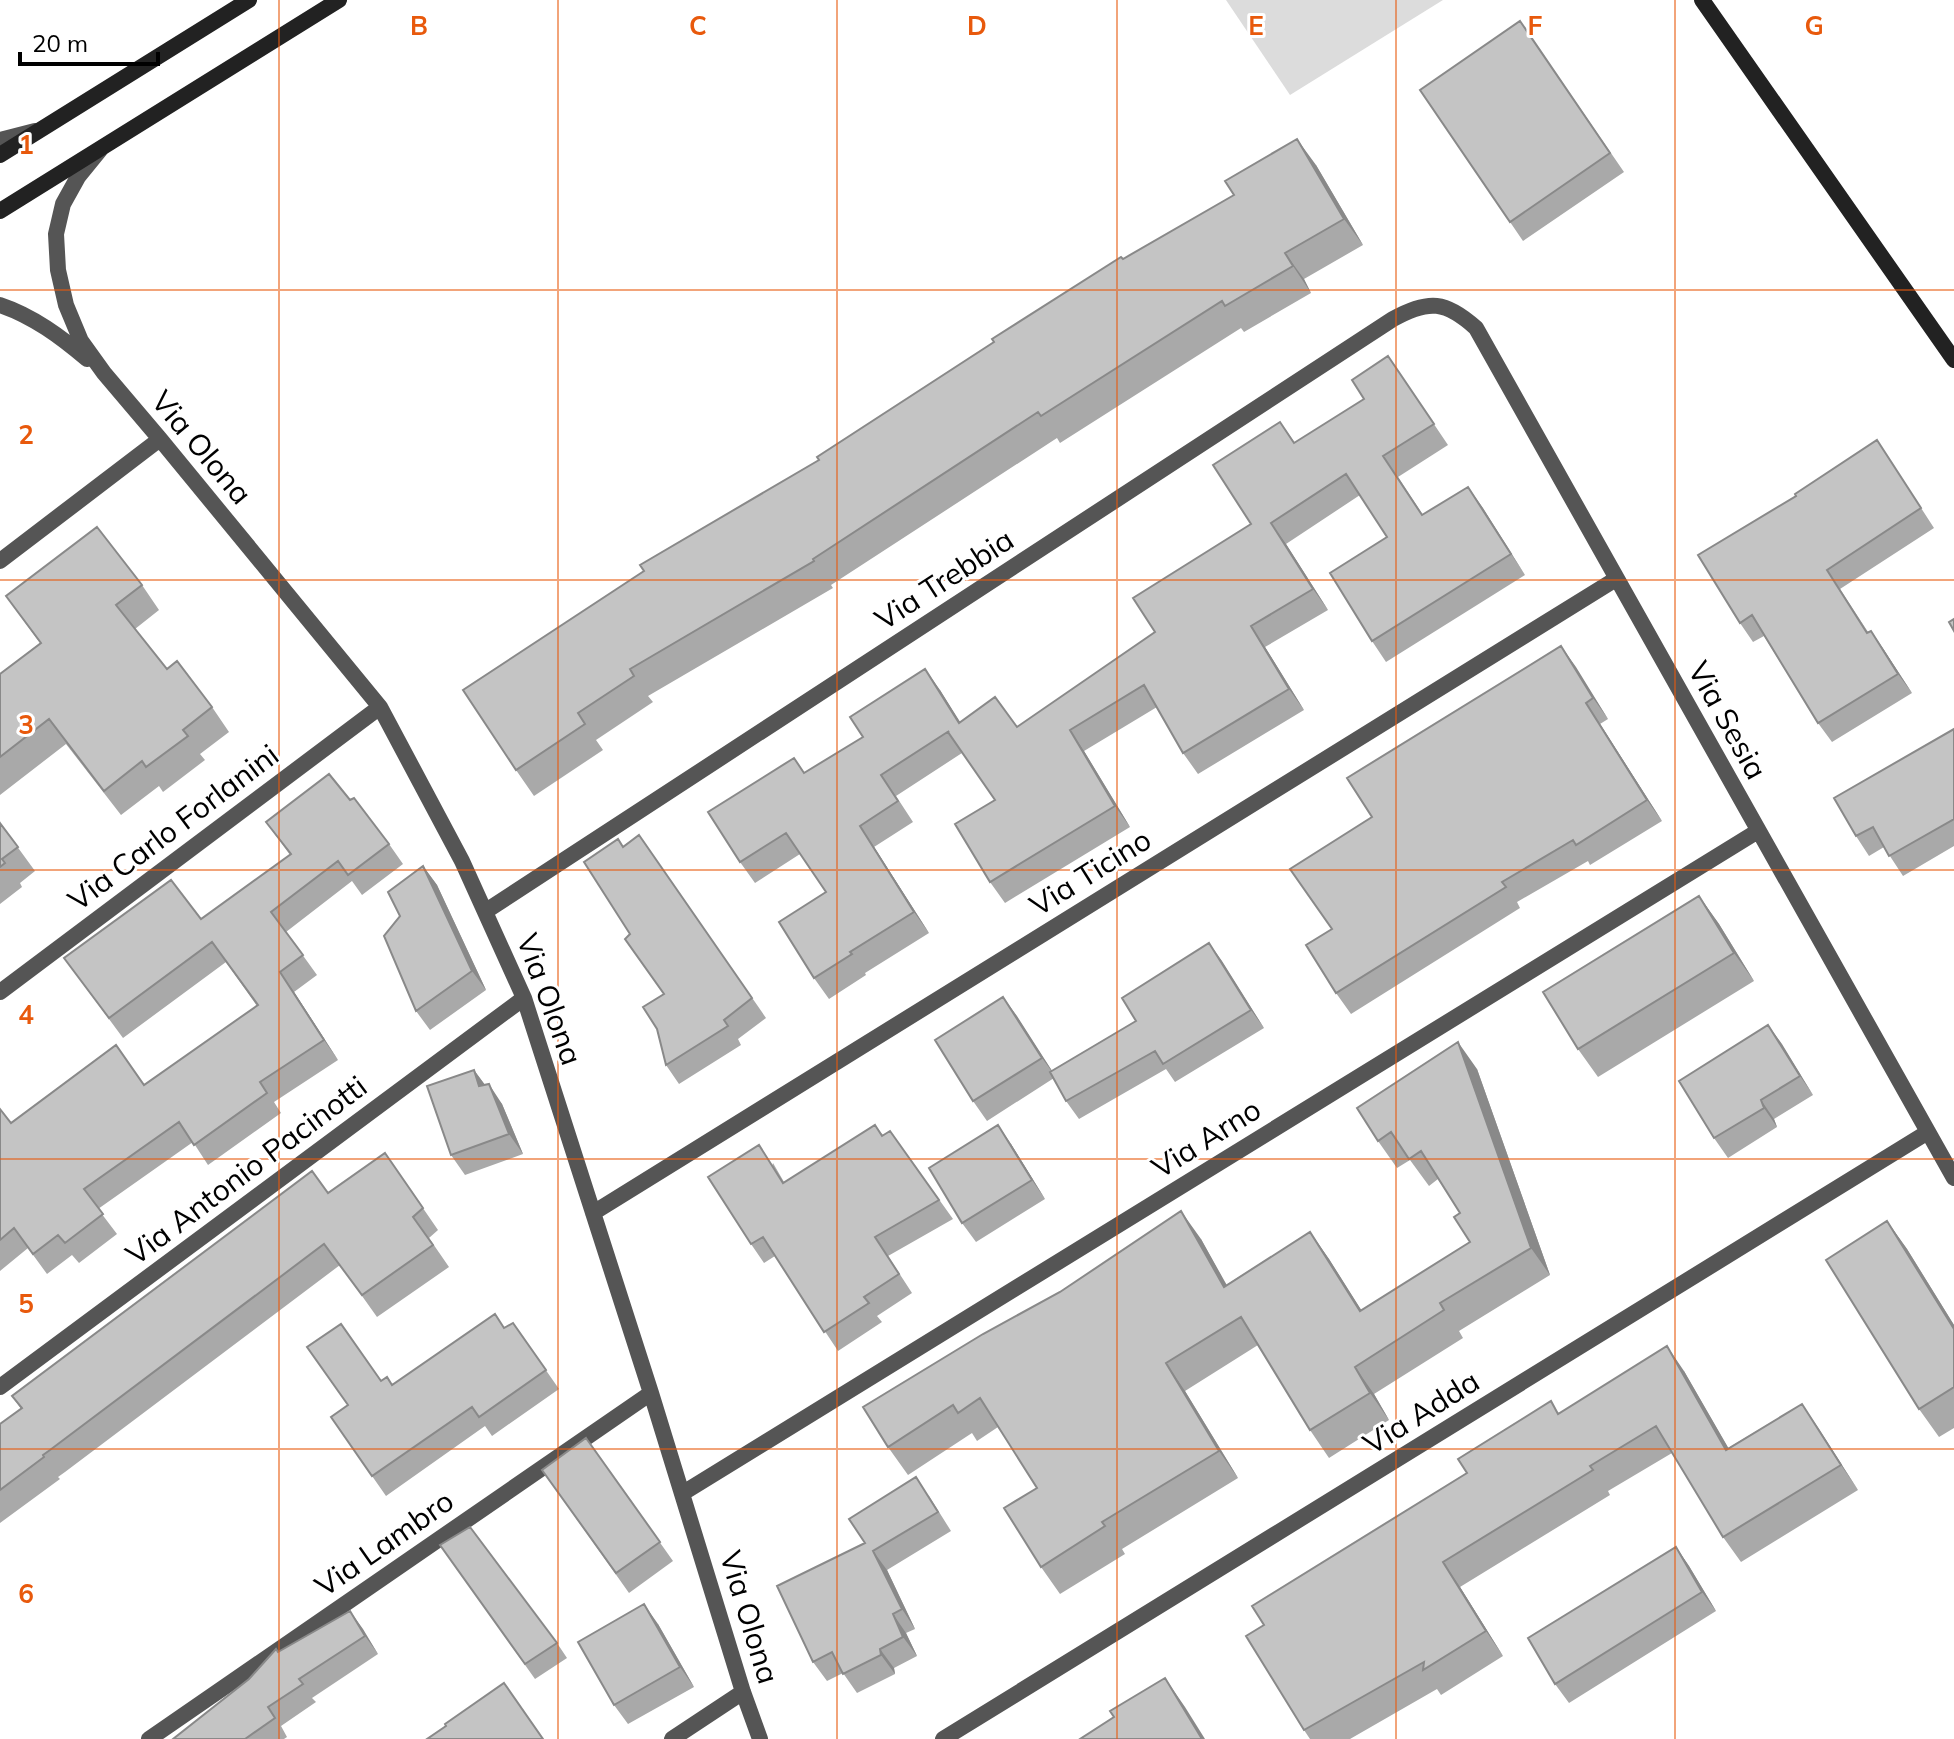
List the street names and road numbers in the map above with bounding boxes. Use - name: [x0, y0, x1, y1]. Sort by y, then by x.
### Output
- street label: Via Olona: [143, 382, 261, 512]
- street label: Via Trebbia: [867, 520, 1021, 638]
- street label: Via Sesia: [1680, 654, 1776, 786]
- street label: Via Carlo Forlanini: [60, 735, 286, 919]
- street label: Via Ticino: [1022, 820, 1158, 924]
- street label: Via Olona: [509, 928, 591, 1070]
- street label: Via Antonio Pacinotti: [118, 1067, 374, 1273]
- street label: Via Arno: [1144, 1090, 1268, 1186]
- street label: Via Adda: [1356, 1361, 1486, 1463]
- street label: Via Lambro: [307, 1481, 461, 1605]
- street label: Via Olona: [712, 1546, 788, 1688]

